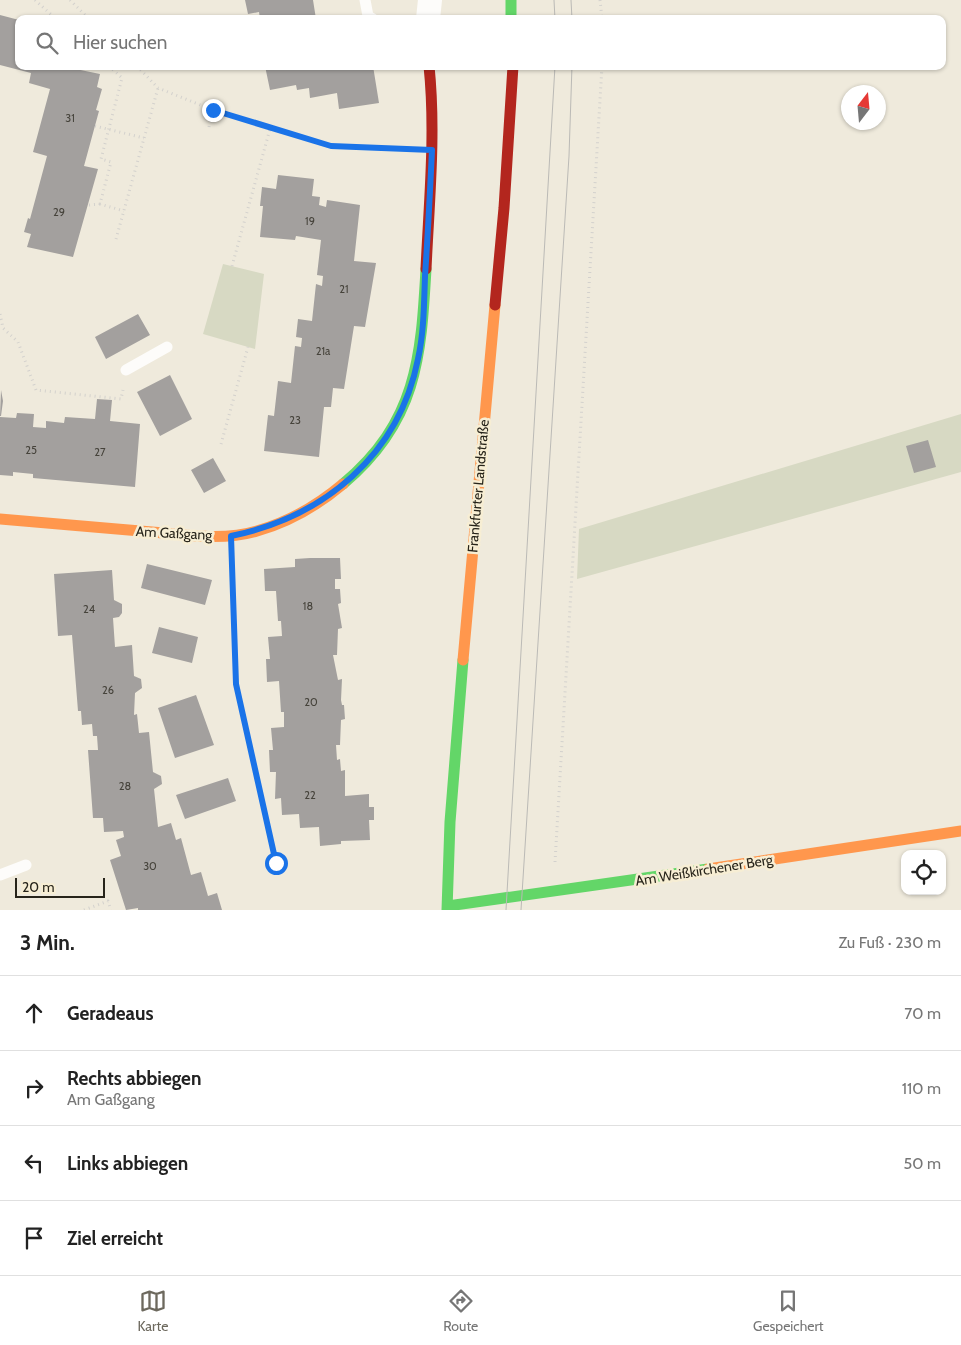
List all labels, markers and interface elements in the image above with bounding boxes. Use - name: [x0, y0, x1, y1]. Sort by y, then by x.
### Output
- search box: [15, 15, 946, 70]
- icon: search: [33, 29, 61, 57]
- text: Hier suchen: [73, 31, 167, 54]
- north arrow: [841, 85, 886, 130]
- route end: [202, 99, 225, 122]
- house number: 31: [65, 111, 75, 125]
- house number: 29: [53, 205, 65, 219]
- house number: 19: [305, 214, 315, 228]
- house number: 21: [339, 282, 349, 296]
- house number: 21a: [316, 344, 331, 358]
- house number: 23: [289, 413, 301, 427]
- street label: Frankfurter Landstraße: [463, 419, 493, 553]
- house number: 25: [25, 443, 37, 457]
- house number: 27: [94, 445, 106, 459]
- street label: Am Gaßgang: [135, 522, 214, 544]
- house number: 18: [303, 599, 313, 613]
- house number: 24: [83, 602, 96, 616]
- house number: 26: [102, 683, 114, 697]
- house number: 20: [304, 695, 318, 709]
- house number: 28: [119, 779, 131, 793]
- house number: 22: [304, 788, 316, 802]
- street label: Am Weißkirchener Berg: [634, 850, 775, 890]
- map controls: [901, 850, 946, 895]
- button: locate: [901, 850, 946, 895]
- route start: [265, 852, 288, 875]
- house number: 30: [143, 859, 157, 873]
- scale bar: [15, 875, 105, 898]
- text: 20 m: [22, 878, 55, 896]
- text: 3 Min.: [20, 930, 75, 955]
- text: Zu Fuß · 230 m: [839, 933, 941, 952]
- icon: ahead: [20, 999, 48, 1027]
- text: Geradeaus: [67, 1002, 153, 1025]
- text: 70 m: [904, 1004, 941, 1023]
- text: Rechts abbiegen: [67, 1067, 201, 1090]
- icon: right: [20, 1074, 48, 1102]
- text: 110 m: [902, 1079, 941, 1098]
- text: Am Gaßgang: [67, 1090, 155, 1109]
- icon: left: [20, 1149, 48, 1177]
- text: Links abbiegen: [67, 1152, 188, 1175]
- text: 50 m: [904, 1154, 941, 1173]
- icon: arrive: [20, 1224, 48, 1252]
- text: Ziel erreicht: [67, 1227, 163, 1250]
- tab: Karte: [137, 1287, 168, 1335]
- tab: Route: [443, 1287, 478, 1335]
- tab: Gespeichert: [753, 1287, 824, 1335]

